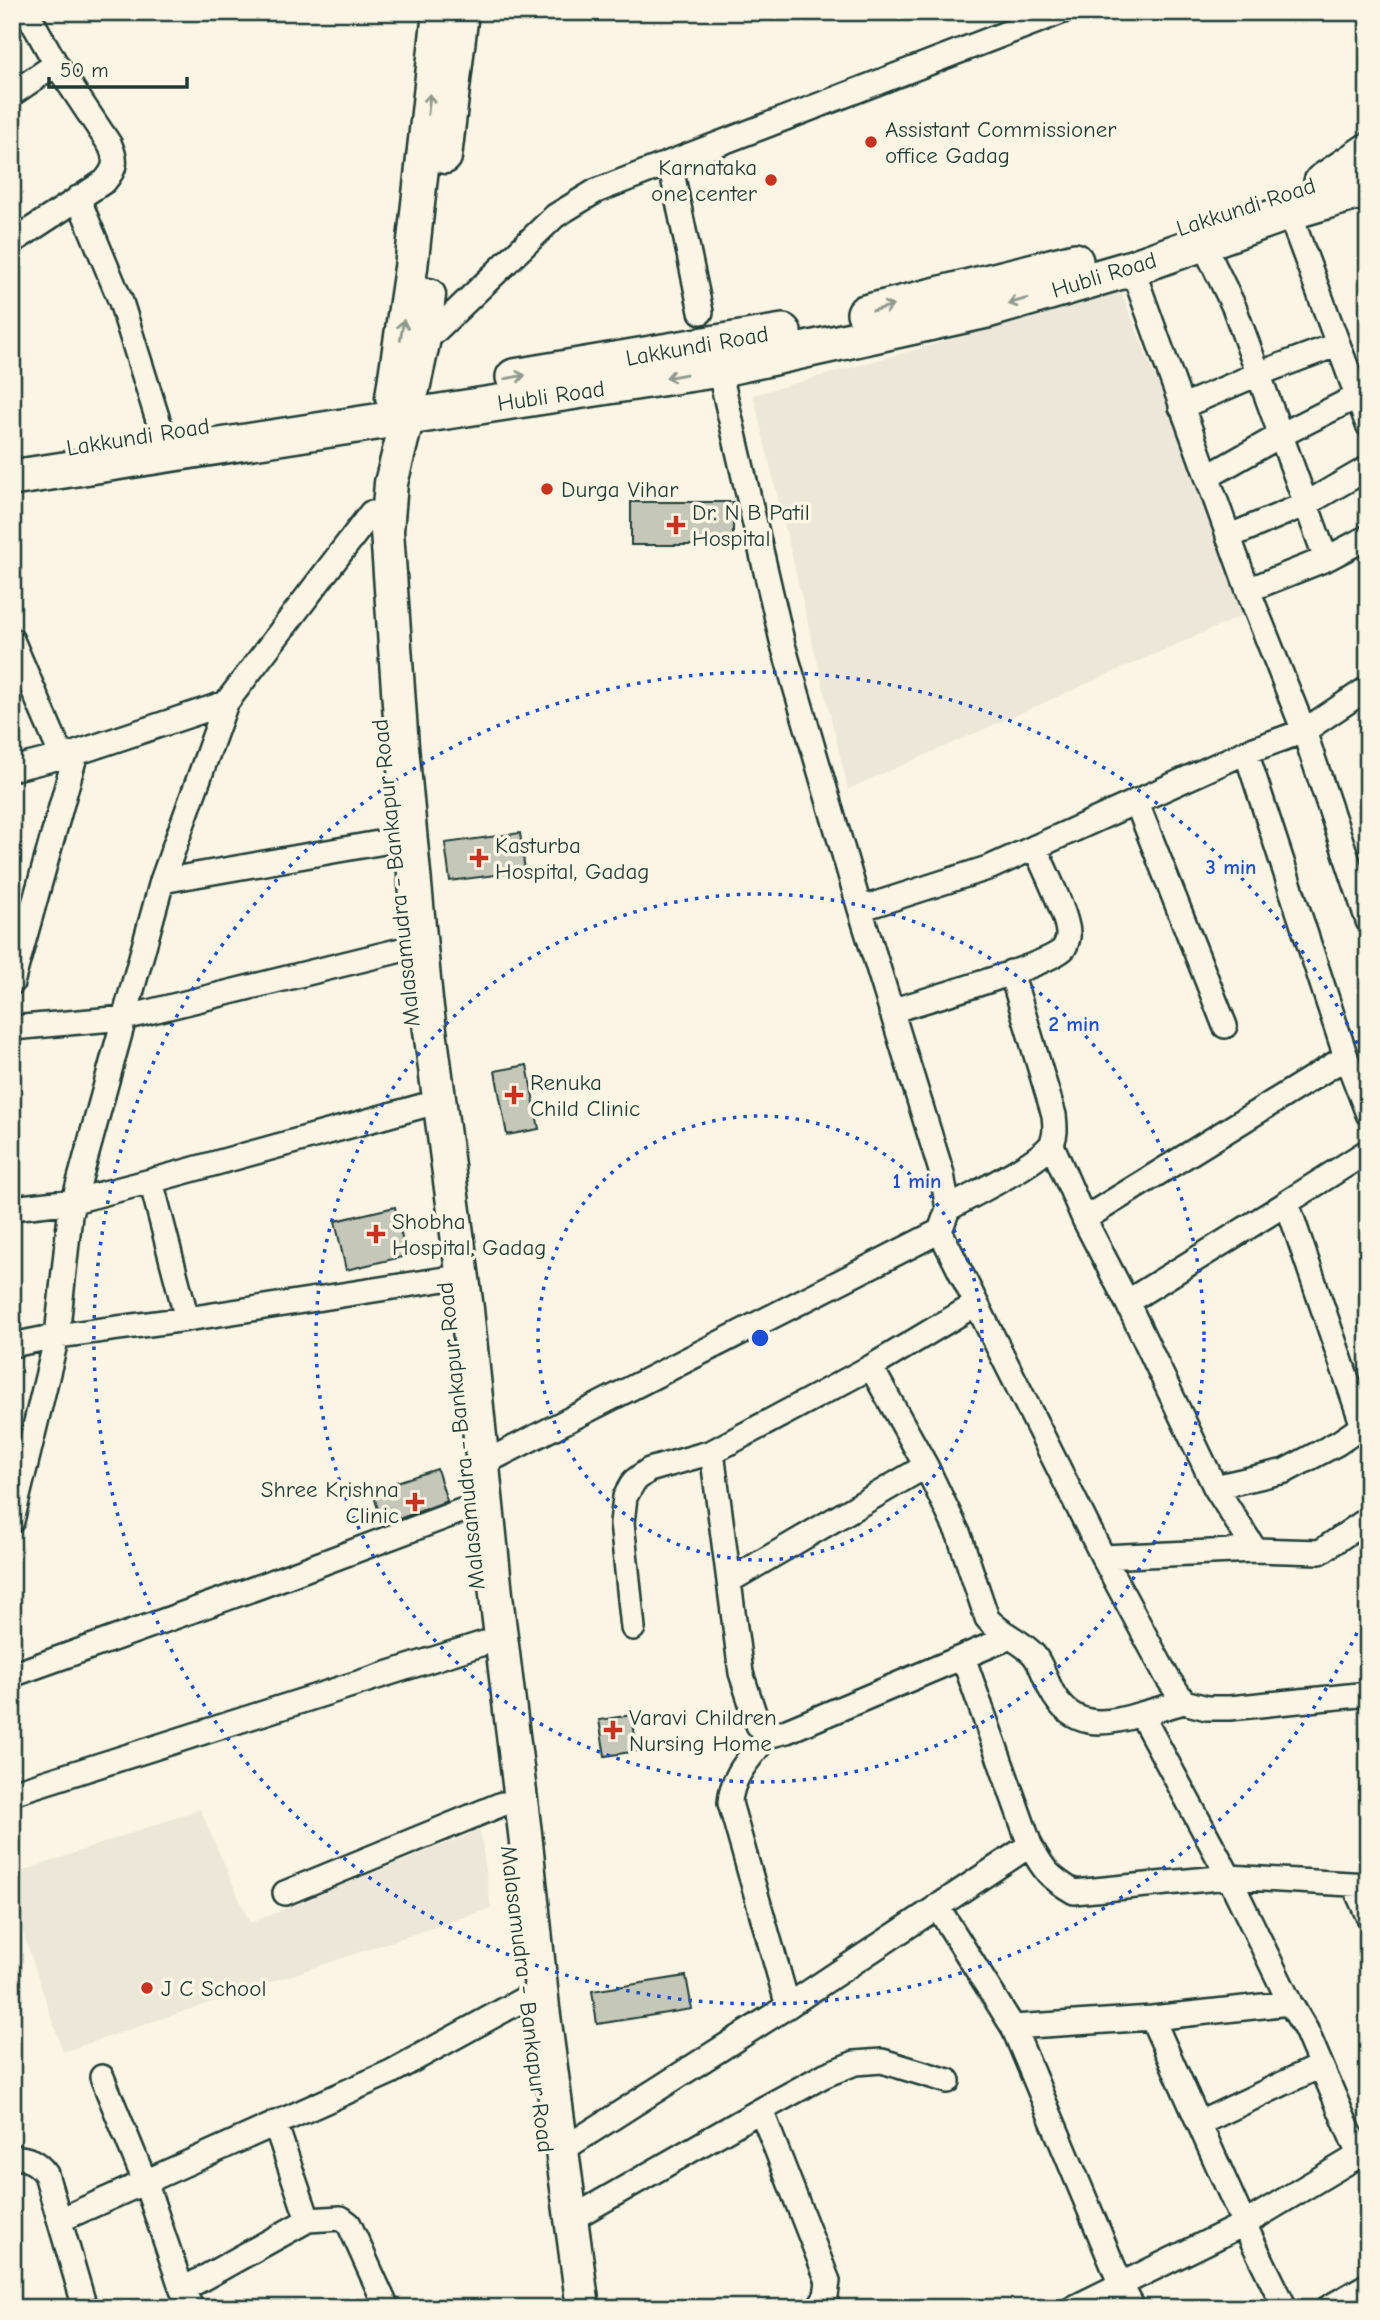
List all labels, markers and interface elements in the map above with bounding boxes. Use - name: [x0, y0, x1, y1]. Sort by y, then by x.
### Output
- scale bar: [49, 46, 187, 90]
- text: 50 m: [60, 58, 109, 82]
- one-way arrow: [423, 93, 436, 116]
- place label: Assistant Commissioner office Gadag: [885, 116, 1117, 169]
- marker: Assistant Commissioner office Gadag: [863, 134, 879, 150]
- place label: Karnataka one center: [651, 154, 758, 207]
- marker: Karnataka one center: [763, 172, 779, 188]
- street label: Lakkundi Road: [1173, 172, 1319, 242]
- street label: Hubli Road: [1048, 246, 1160, 304]
- one-way arrow: [1007, 295, 1029, 308]
- one-way arrow: [871, 301, 894, 314]
- one-way arrow: [396, 319, 409, 342]
- street label: Lakkundi Road: [624, 320, 770, 372]
- one-way arrow: [503, 370, 526, 383]
- one-way arrow: [665, 370, 688, 383]
- street label: Hubli Road: [495, 375, 607, 417]
- street label: Lakkundi Road: [65, 412, 211, 462]
- place label: Durga Vihar: [561, 476, 679, 503]
- marker: Durga Vihar: [539, 481, 555, 497]
- place label: Dr. N B Patil Hospital: [692, 499, 810, 552]
- marker: Dr. N B Patil Hospital: [666, 515, 686, 535]
- street label: Malasamudra - Bankapur Road: [366, 718, 426, 1028]
- place label: Kasturba Hospital, Gadag: [495, 832, 650, 885]
- marker: Kasturba Hospital, Gadag: [469, 848, 489, 868]
- text: 3 min: [1205, 855, 1257, 879]
- text: 2 min: [1048, 1012, 1100, 1036]
- place label: Renuka Child Clinic: [530, 1069, 640, 1122]
- marker: Renuka Child Clinic: [504, 1085, 524, 1105]
- text: 1 min: [893, 1169, 941, 1193]
- place label: Shobha Hospital, Gadag: [392, 1208, 547, 1261]
- marker: Shobha Hospital, Gadag: [366, 1224, 386, 1244]
- street label: Malasamudra - Bankapur Road: [431, 1281, 491, 1591]
- centre of rings: [748, 1326, 772, 1350]
- place label: Shree Krishna Clinic: [261, 1476, 399, 1529]
- marker: Shree Krishna Clinic: [405, 1492, 425, 1512]
- place label: Varavi Children Nursing Home: [629, 1704, 777, 1757]
- marker: Varavi Children Nursing Home: [603, 1720, 623, 1740]
- street label: Malasamudra - Bankapur Road: [495, 1844, 559, 2154]
- place label: J C School: [161, 1975, 266, 2002]
- marker: J C School: [139, 1980, 155, 1996]

